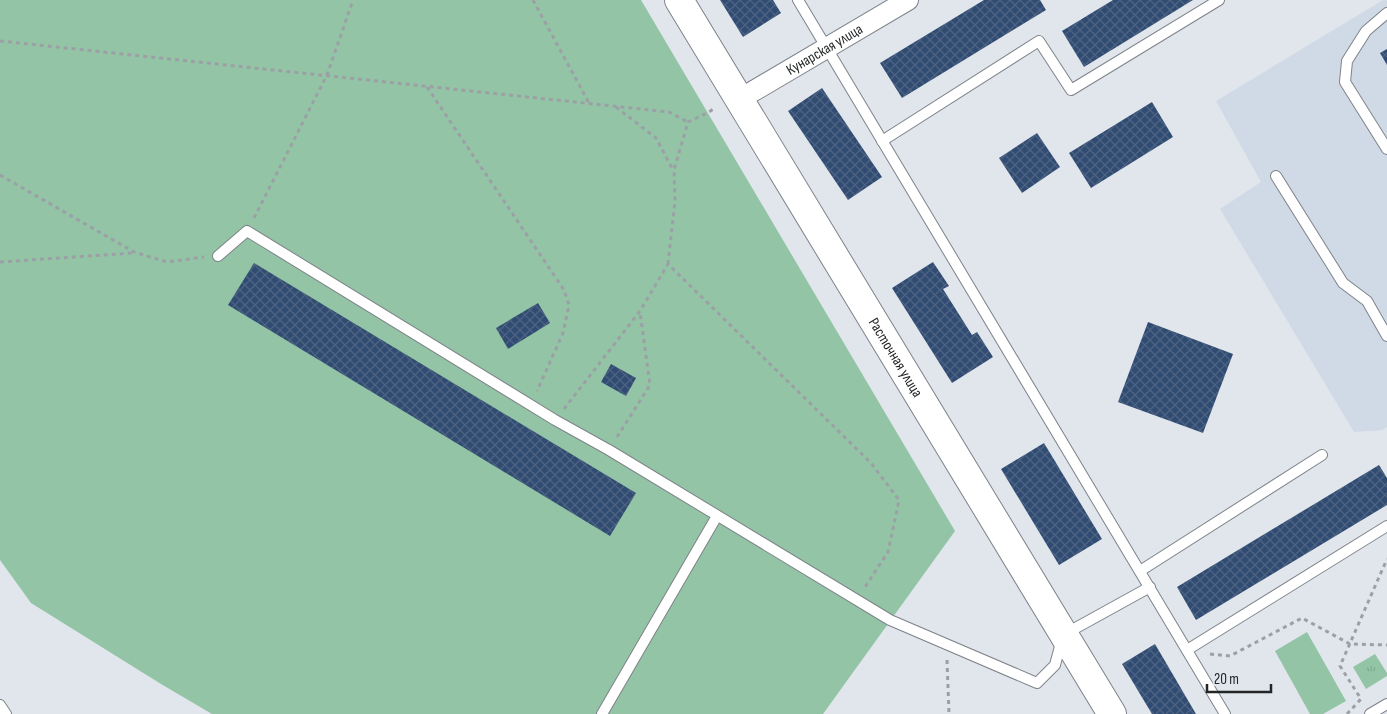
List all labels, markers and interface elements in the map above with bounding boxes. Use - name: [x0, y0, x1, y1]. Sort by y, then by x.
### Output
- street label: Кунарская улица: [783, 19, 866, 79]
- street label: Расточная улица: [864, 314, 927, 401]
- scale bar: [1207, 662, 1271, 694]
- text: 20 m: [1214, 670, 1239, 689]

